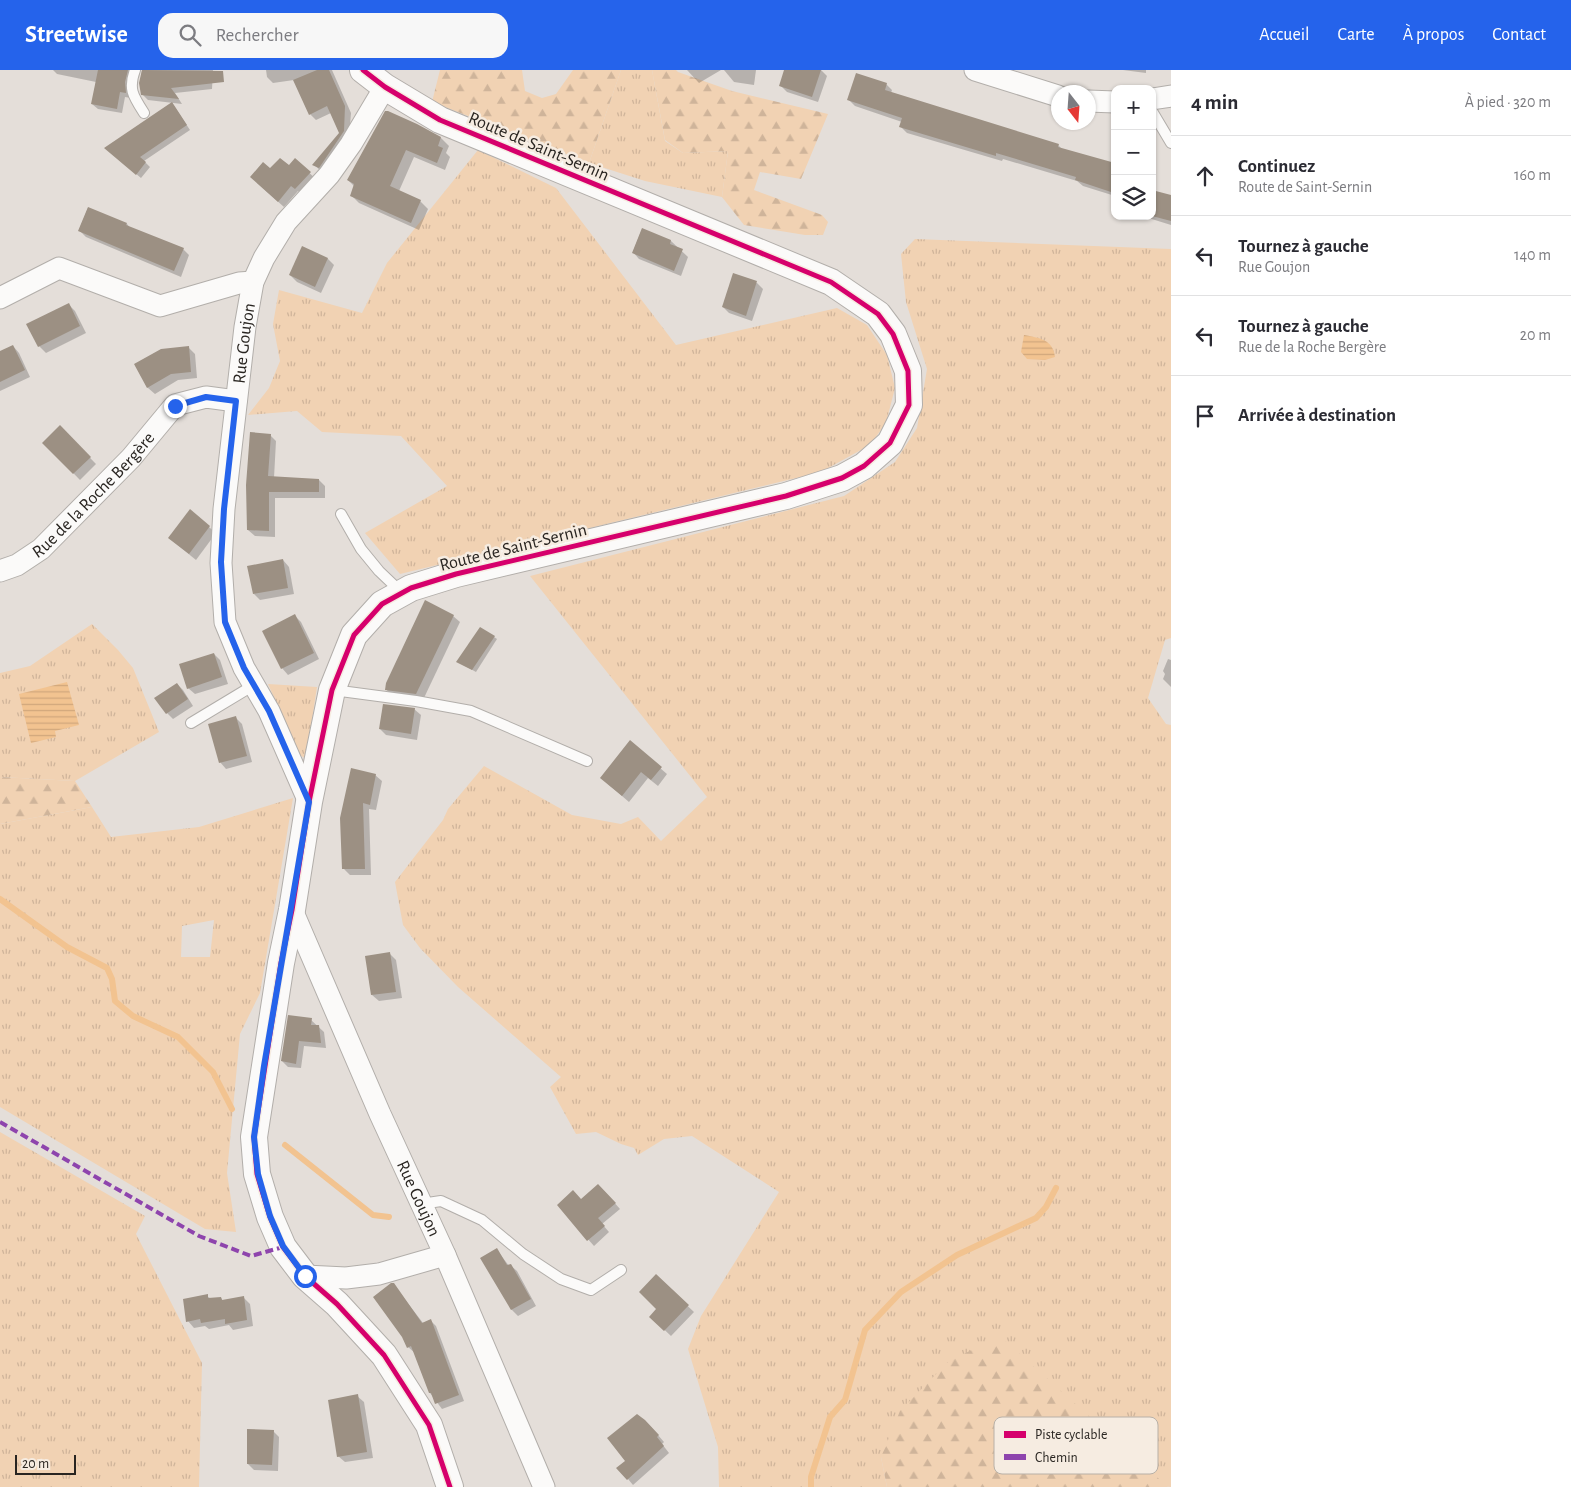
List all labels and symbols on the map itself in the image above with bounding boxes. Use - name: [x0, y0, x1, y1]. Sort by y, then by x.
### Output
- north arrow: [1051, 85, 1096, 130]
- street label: Route de Saint-Sernin: [466, 109, 612, 185]
- street label: Rue Goujon: [231, 302, 259, 385]
- route end: [164, 395, 187, 418]
- street label: Rue de la Roche Bergère: [30, 429, 158, 562]
- street label: Route de Saint-Sernin: [438, 521, 589, 575]
- street label: Rue Goujon: [393, 1158, 443, 1239]
- route start: [294, 1265, 317, 1288]
- legend: [994, 1417, 1158, 1474]
- text: Piste cyclable: [1035, 1428, 1107, 1442]
- text: Chemin: [1035, 1451, 1078, 1465]
- scale bar: [15, 1452, 76, 1475]

